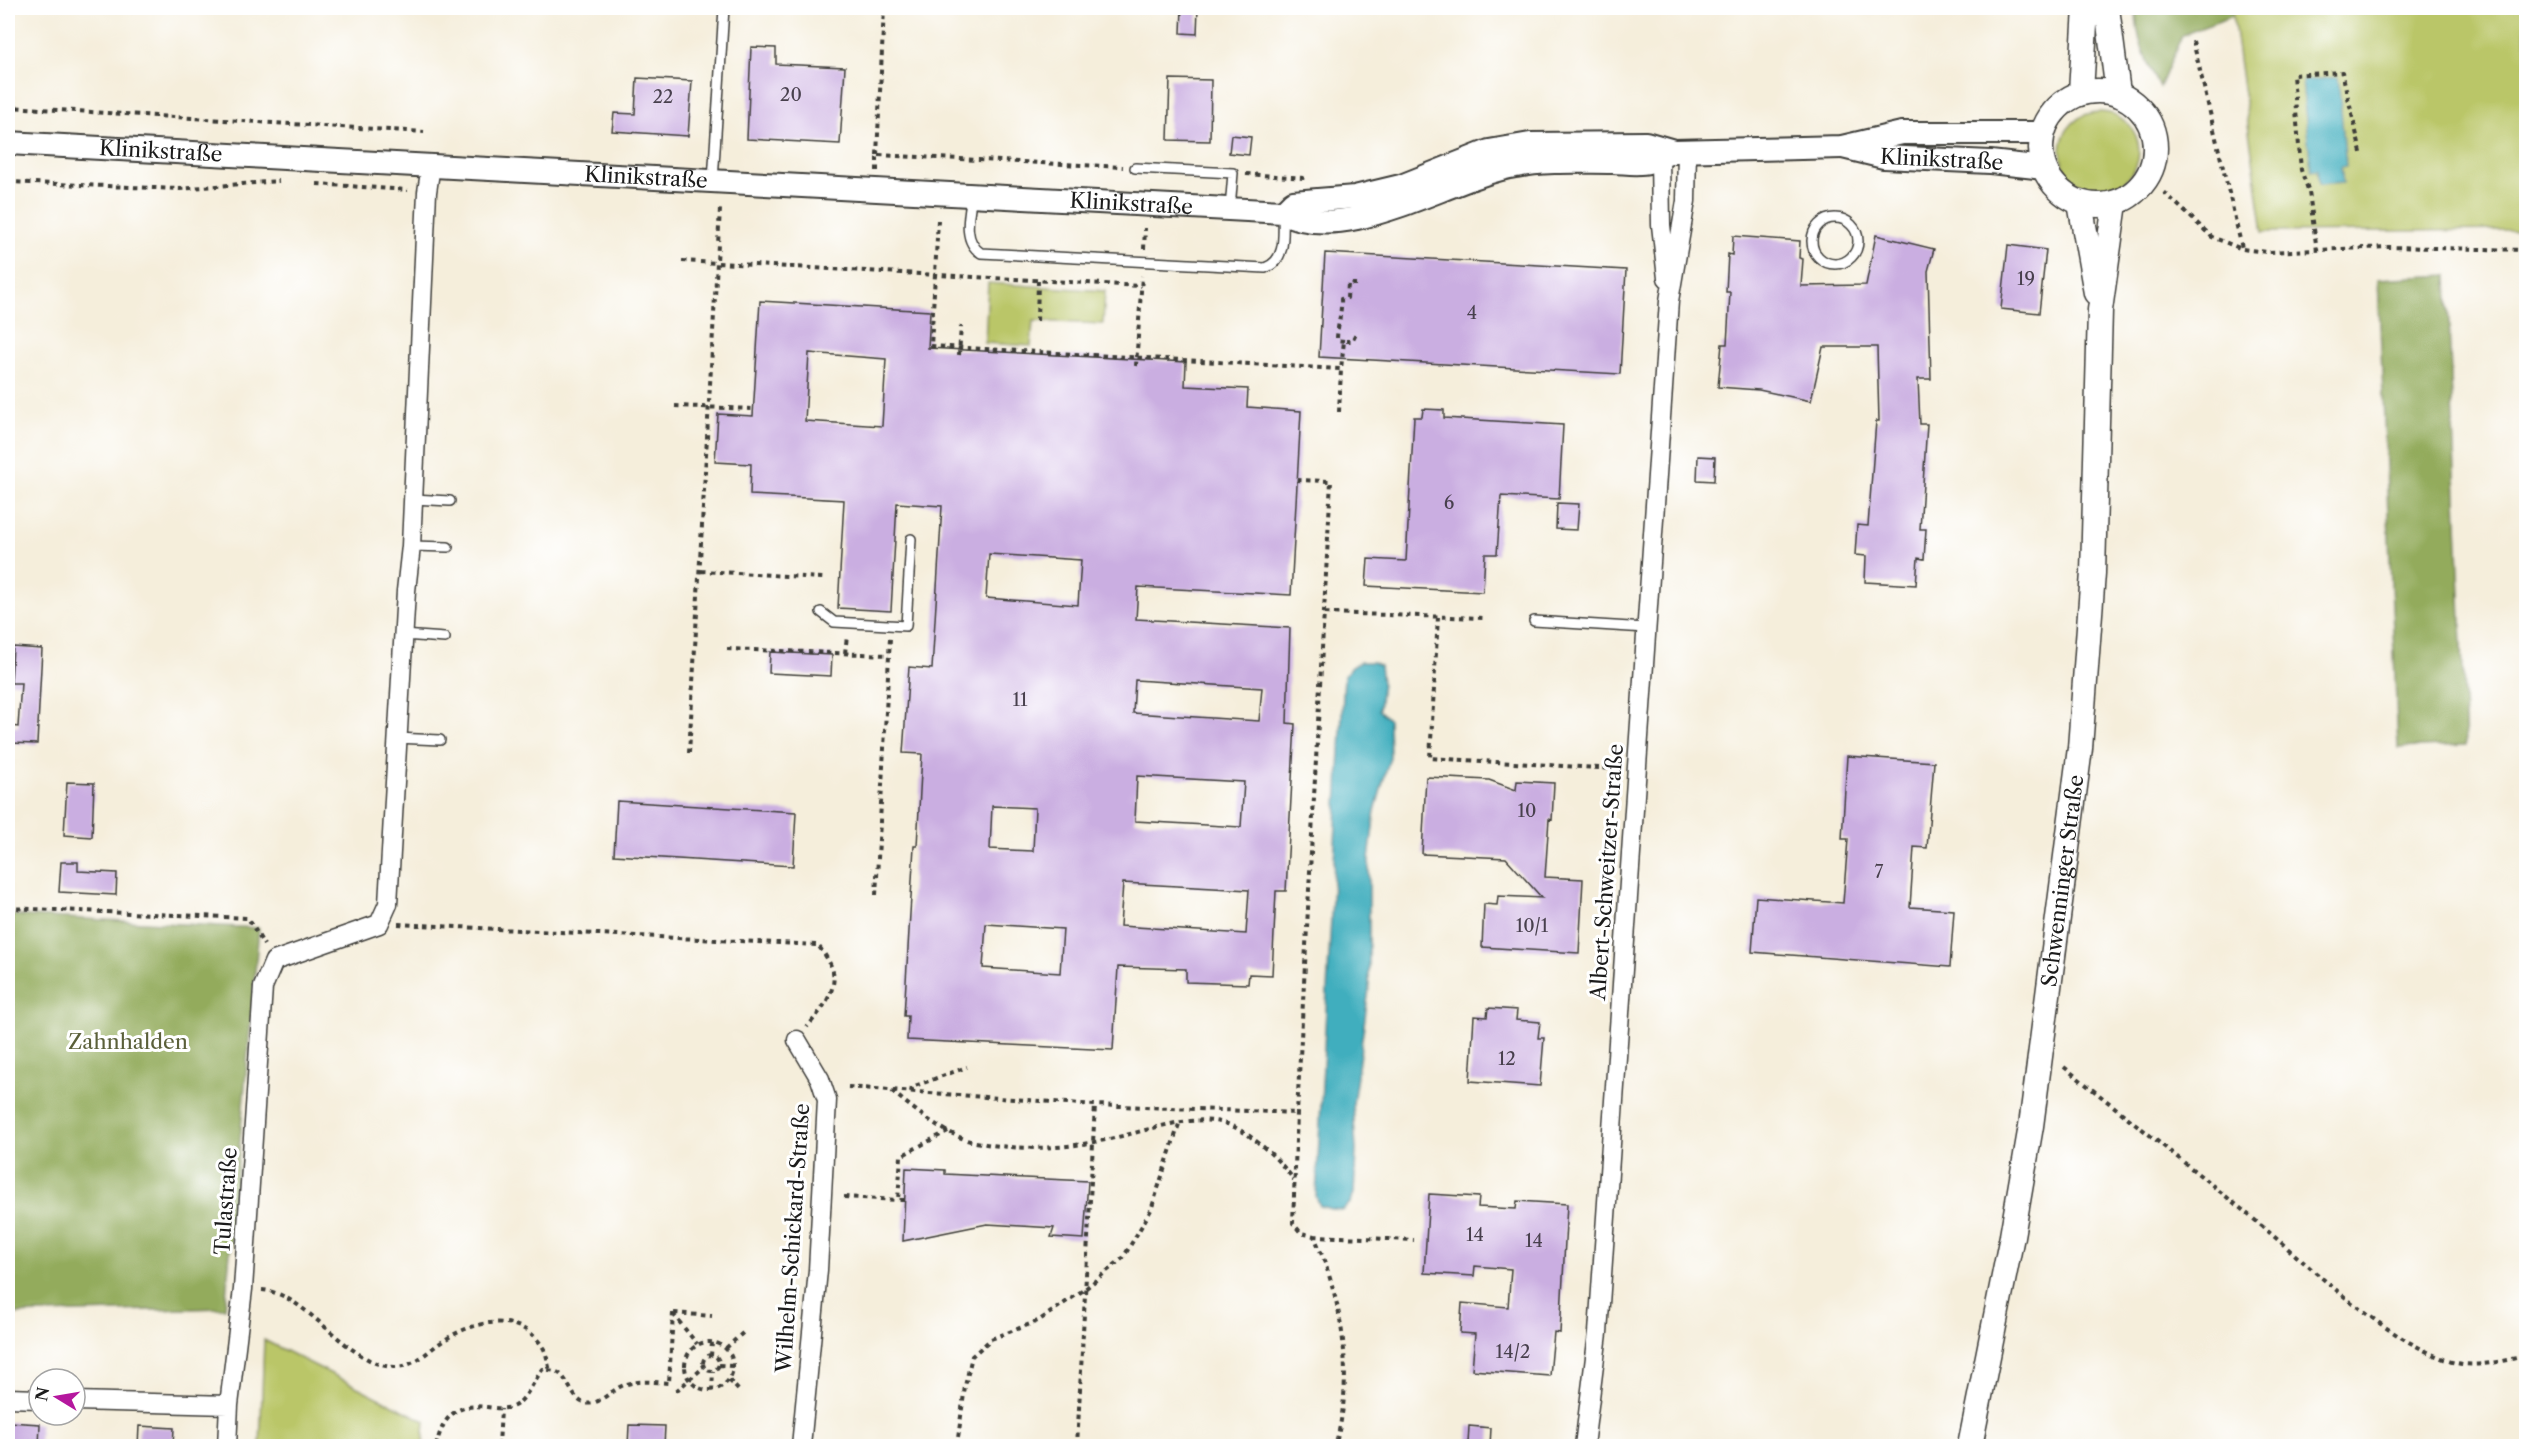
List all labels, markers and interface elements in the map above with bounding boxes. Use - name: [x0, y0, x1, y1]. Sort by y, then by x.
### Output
- house number: 20: [780, 84, 802, 106]
- house number: 22: [653, 86, 673, 108]
- street label: Klinikstraße: [99, 135, 223, 167]
- street label: Klinikstraße: [1880, 144, 2005, 175]
- street label: Klinikstraße: [584, 161, 708, 193]
- street label: Klinikstraße: [1069, 187, 1194, 219]
- house number: 19: [2017, 268, 2035, 290]
- house number: 4: [1467, 302, 1477, 324]
- house number: 6: [1444, 492, 1454, 514]
- house number: 11: [1012, 689, 1028, 711]
- street label: Albert-Schweitzer-Straße: [1585, 743, 1628, 1002]
- street label: Schwenninger Straße: [2036, 773, 2088, 988]
- house number: 10: [1518, 800, 1536, 822]
- house number: 7: [1875, 861, 1884, 883]
- house number: 10/1: [1516, 915, 1549, 937]
- park label: Zahnhalden: [68, 1029, 188, 1054]
- house number: 12: [1498, 1048, 1516, 1070]
- street label: Wilhelm-Schickard-Straße: [771, 1102, 814, 1375]
- street label: Tulastraße: [209, 1146, 242, 1256]
- house number: 14: [1466, 1224, 1484, 1246]
- house number: 14: [1525, 1230, 1543, 1252]
- house number: 14/2: [1496, 1341, 1530, 1363]
- north arrow: [27, 1367, 87, 1427]
- text: N: [31, 1385, 53, 1403]

